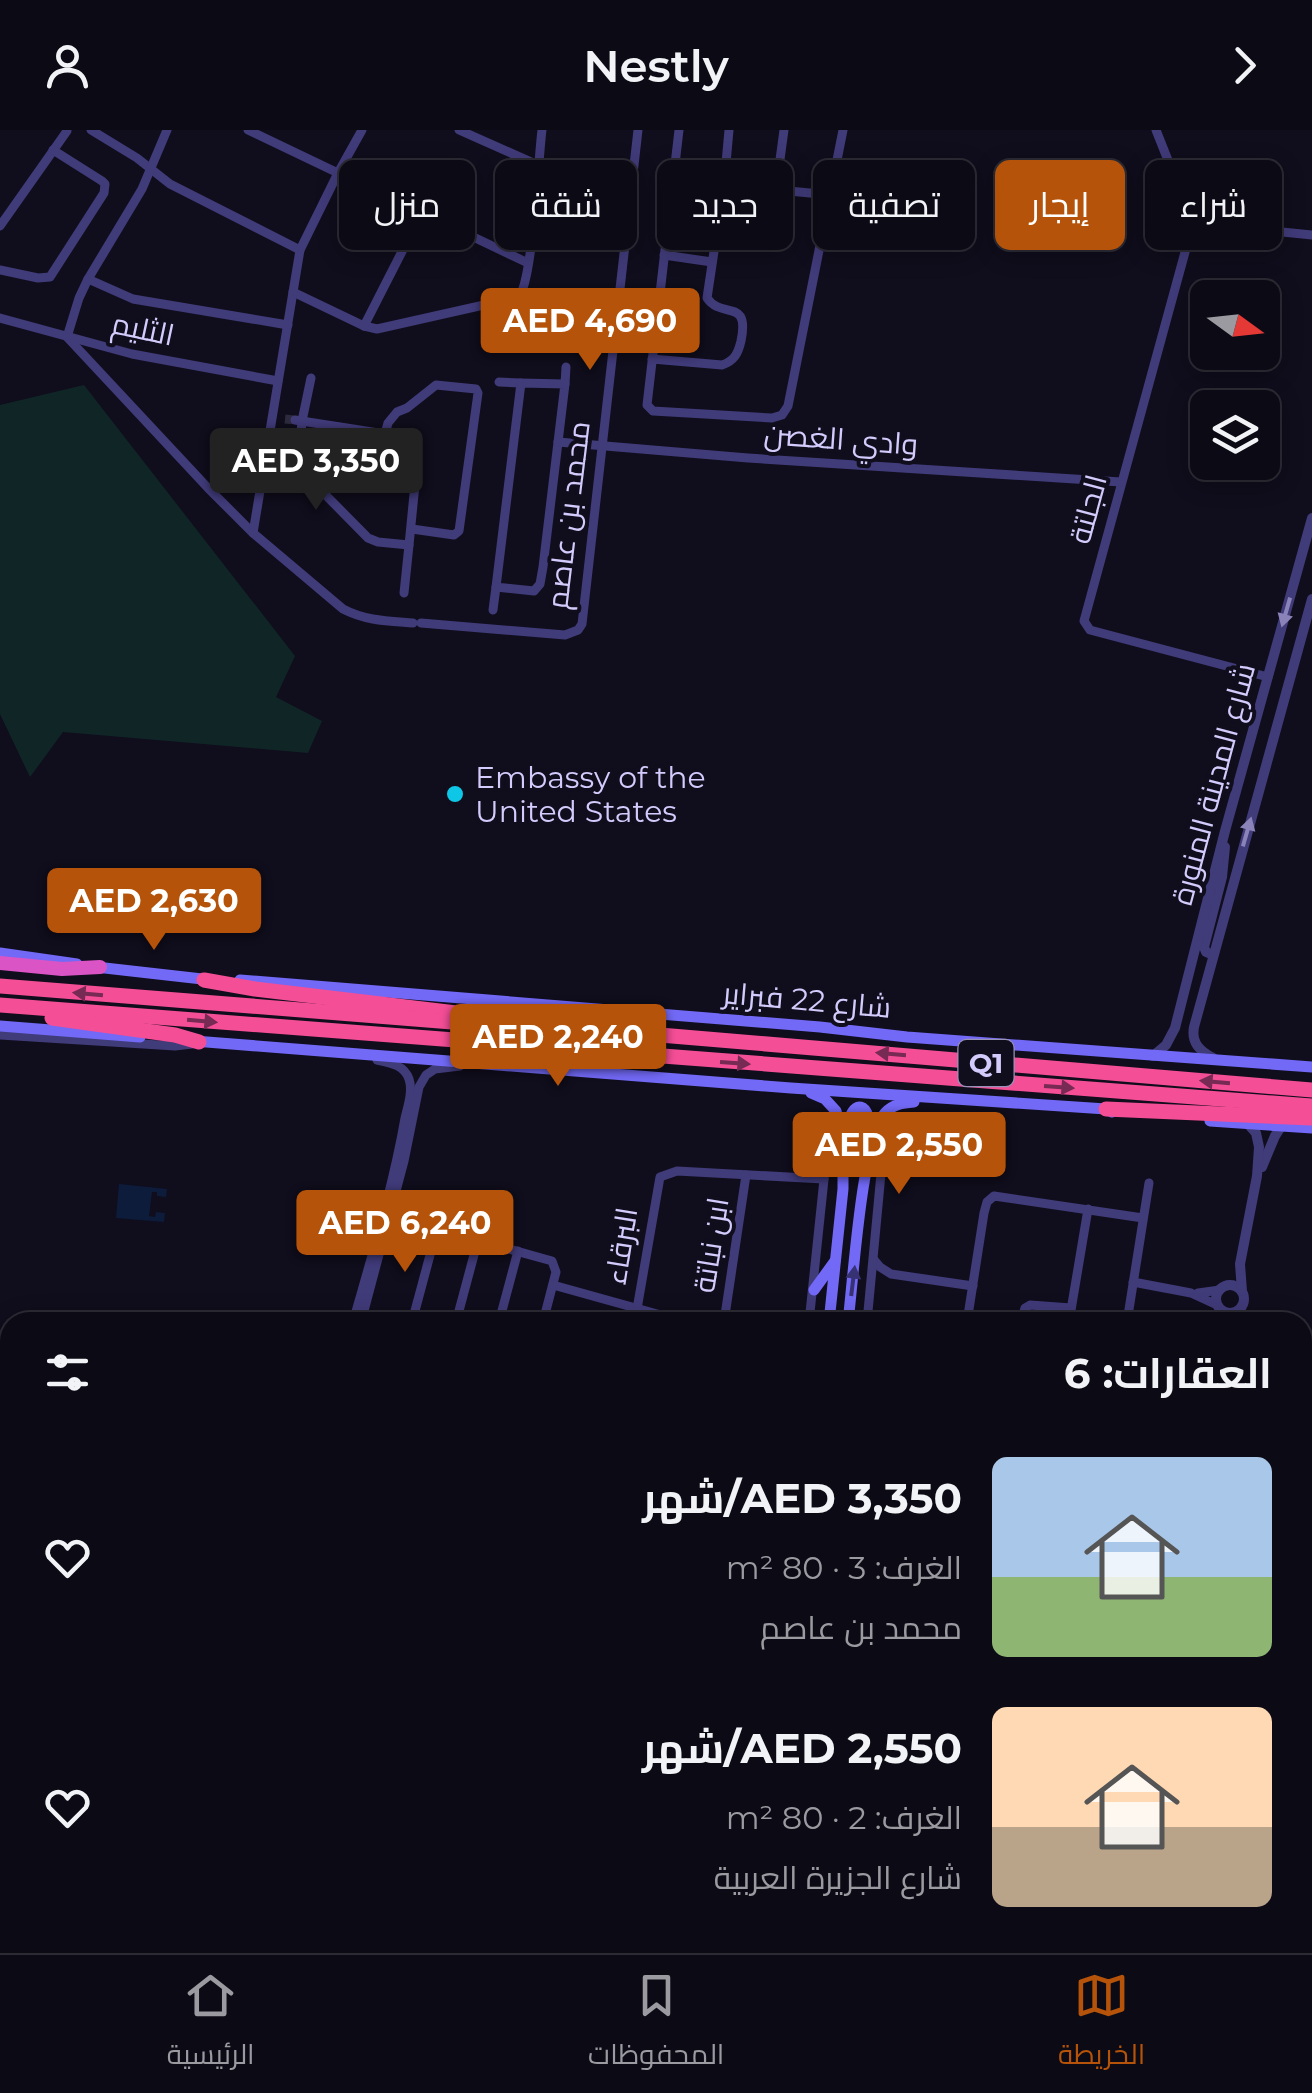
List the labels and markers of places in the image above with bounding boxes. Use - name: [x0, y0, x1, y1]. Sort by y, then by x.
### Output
- pin: AED 4,690: [476, 288, 704, 373]
- pin: AED 3,350: [202, 428, 430, 513]
- place label: Embassy of the United States: [475, 759, 706, 830]
- marker: Embassy of the United States: [444, 783, 466, 805]
- pin: AED 2,630: [40, 868, 268, 953]
- pin: AED 2,240: [444, 1004, 672, 1089]
- pin: AED 2,550: [785, 1112, 1013, 1197]
- pin: AED 6,240: [291, 1190, 519, 1275]

